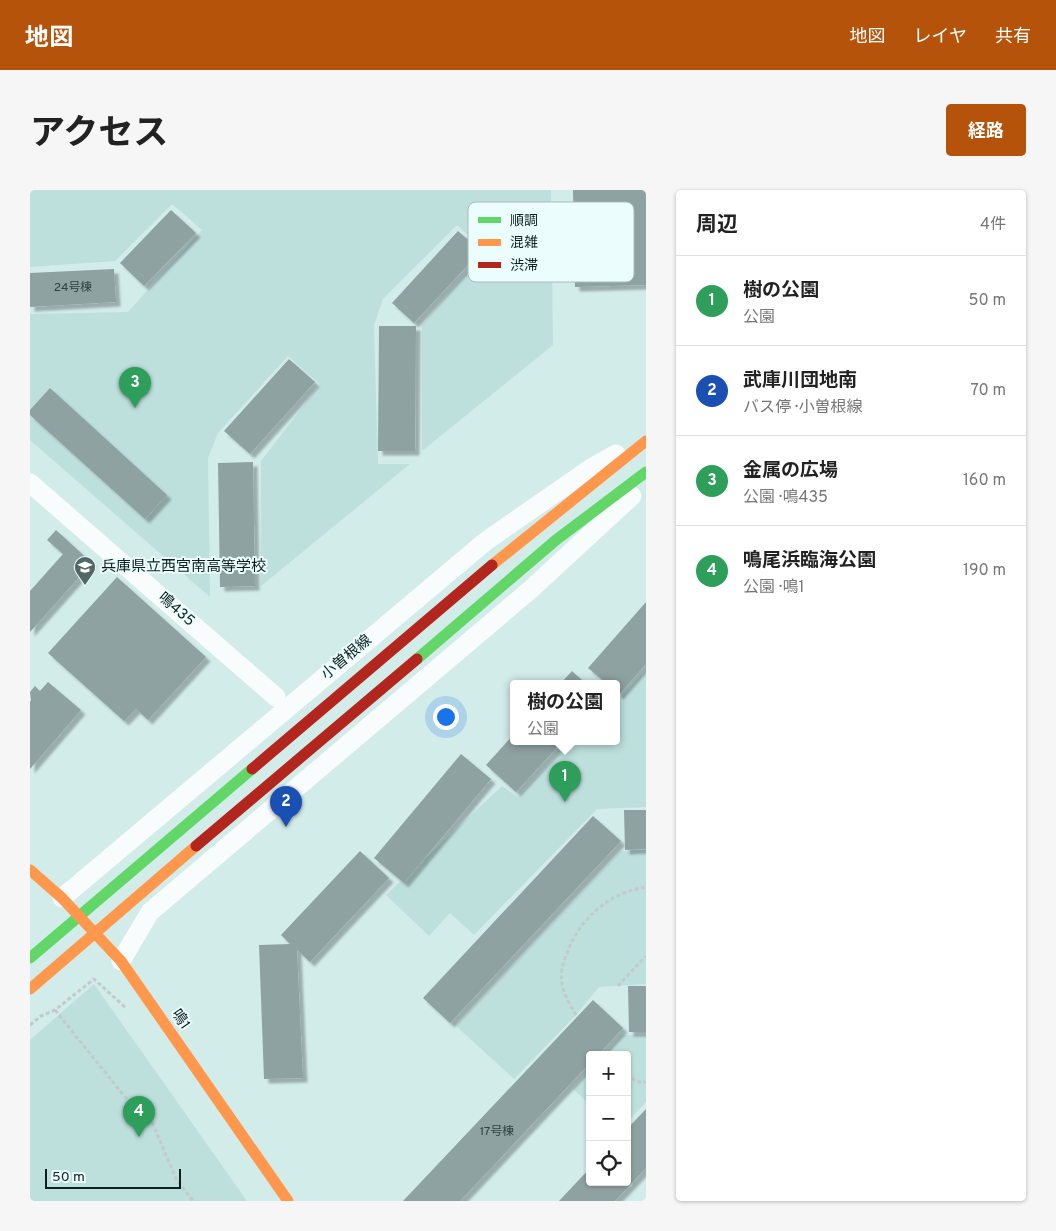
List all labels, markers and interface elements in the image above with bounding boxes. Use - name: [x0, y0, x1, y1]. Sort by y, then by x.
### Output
- text: 地図: [25, 24, 73, 54]
- text: 地図: [850, 26, 886, 49]
- text: レイヤ: [914, 26, 967, 49]
- text: 共有: [995, 26, 1031, 49]
- button: 経路: [946, 104, 1026, 156]
- text: アクセス: [30, 113, 168, 157]
- legend: [468, 202, 634, 282]
- text: 周辺: [696, 212, 738, 239]
- text: 順調: [510, 213, 538, 230]
- text: 4件: [980, 215, 1006, 235]
- text: 混雑: [510, 234, 538, 252]
- text: 渋滞: [510, 258, 538, 275]
- text: 樹の公園: [743, 279, 819, 303]
- house number: 24号棟: [54, 280, 92, 296]
- text: 1: [709, 291, 715, 311]
- text: 50 m: [969, 291, 1006, 311]
- text: 公園: [743, 308, 775, 328]
- pin: 3: [119, 367, 151, 408]
- text: 武庫川団地南: [743, 369, 857, 393]
- text: 2: [707, 381, 717, 401]
- text: 70 m: [971, 381, 1006, 401]
- text: バス停 · 小曽根線: [743, 398, 863, 418]
- text: 金属の広場: [743, 459, 838, 483]
- text: 3: [707, 471, 717, 491]
- text: 160 m: [963, 471, 1006, 491]
- text: 公園 · 鳴435: [743, 488, 828, 508]
- text: 鳴尾浜臨海公園: [743, 549, 876, 573]
- school or university icon: 兵庫県立西宮南高等学校: [73, 555, 97, 586]
- place label: 兵庫県立西宮南高等学校: [101, 558, 266, 577]
- text: 4: [707, 561, 717, 581]
- text: 190 m: [963, 561, 1006, 581]
- text: 公園 · 鳴1: [743, 578, 805, 598]
- street label: 鳴435: [154, 589, 198, 631]
- street label: 小曽根線: [318, 631, 376, 685]
- popup: [510, 680, 620, 745]
- text: 樹の公園: [527, 691, 603, 715]
- your location: [433, 704, 459, 730]
- text: 公園: [527, 720, 559, 740]
- pin: 1: [549, 761, 581, 802]
- pin: 2: [270, 786, 302, 827]
- street label: 鳴1: [166, 1006, 194, 1034]
- map controls: [586, 1051, 631, 1186]
- button: +: [586, 1051, 631, 1096]
- pin: 4: [123, 1096, 155, 1137]
- button: −: [586, 1096, 631, 1141]
- house number: 17号棟: [480, 1124, 514, 1140]
- button: locate: [586, 1141, 631, 1186]
- scale bar: [45, 1166, 181, 1189]
- text: 50 m: [52, 1169, 85, 1186]

